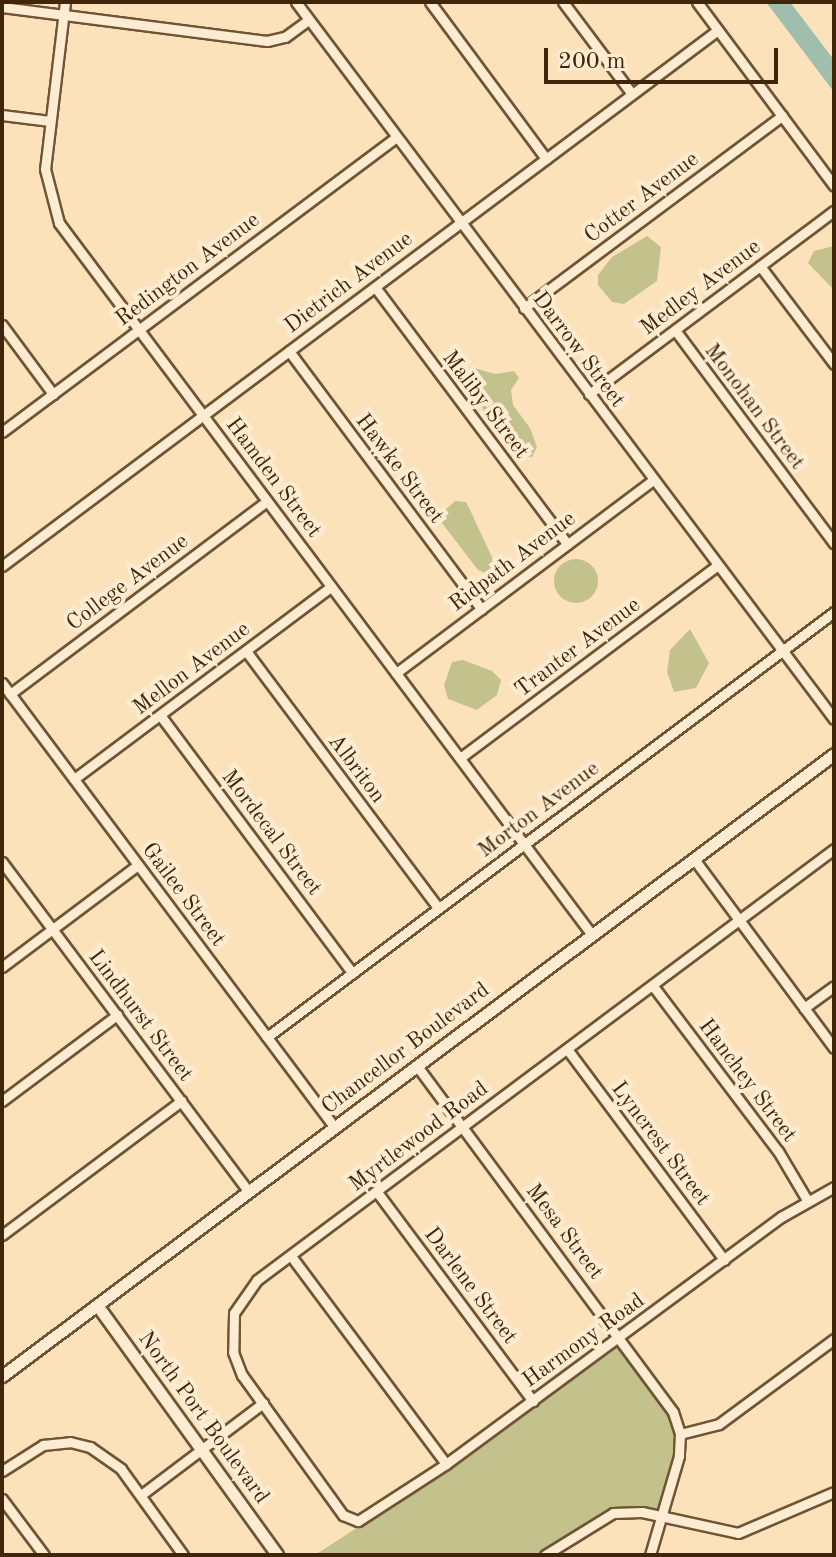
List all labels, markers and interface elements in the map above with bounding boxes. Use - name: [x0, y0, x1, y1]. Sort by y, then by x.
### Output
- scale bar: [548, 32, 782, 82]
- text: 200 m: [558, 50, 626, 74]
- street label: Cotter Avenue: [580, 146, 704, 250]
- street label: Redington Avenue: [111, 207, 265, 333]
- street label: Dietrich Avenue: [280, 226, 418, 340]
- street label: Medley Avenue: [636, 234, 766, 342]
- street label: Darrow Street: [526, 287, 630, 413]
- street label: Monohan Street: [698, 339, 810, 475]
- street label: Maliby Street: [436, 346, 534, 464]
- street label: Hawke Street: [349, 409, 449, 529]
- street label: Hamden Street: [219, 413, 327, 543]
- street label: Ridpath Avenue: [445, 506, 581, 618]
- street label: College Avenue: [62, 529, 194, 637]
- street label: Tranter Avenue: [510, 592, 646, 704]
- street label: Mellon Avenue: [128, 617, 256, 721]
- street label: Albriton: [322, 729, 390, 809]
- street label: Morton Avenue: [473, 756, 605, 864]
- street label: Mordecal Street: [215, 765, 327, 901]
- street label: Gailee Street: [135, 838, 231, 952]
- street label: Lindhurst Street: [82, 945, 198, 1087]
- street label: Chancellor Boulevard: [317, 977, 495, 1121]
- street label: Hanchey Street: [692, 1014, 802, 1148]
- street label: Myrtlewood Road: [344, 1076, 494, 1198]
- street label: Lyncrest Street: [605, 1077, 715, 1211]
- street label: Mesa Street: [519, 1179, 609, 1285]
- street label: Darlene Street: [417, 1222, 523, 1350]
- street label: Harmony Road: [518, 1288, 650, 1394]
- street label: North Port Boulevard: [132, 1327, 274, 1509]

